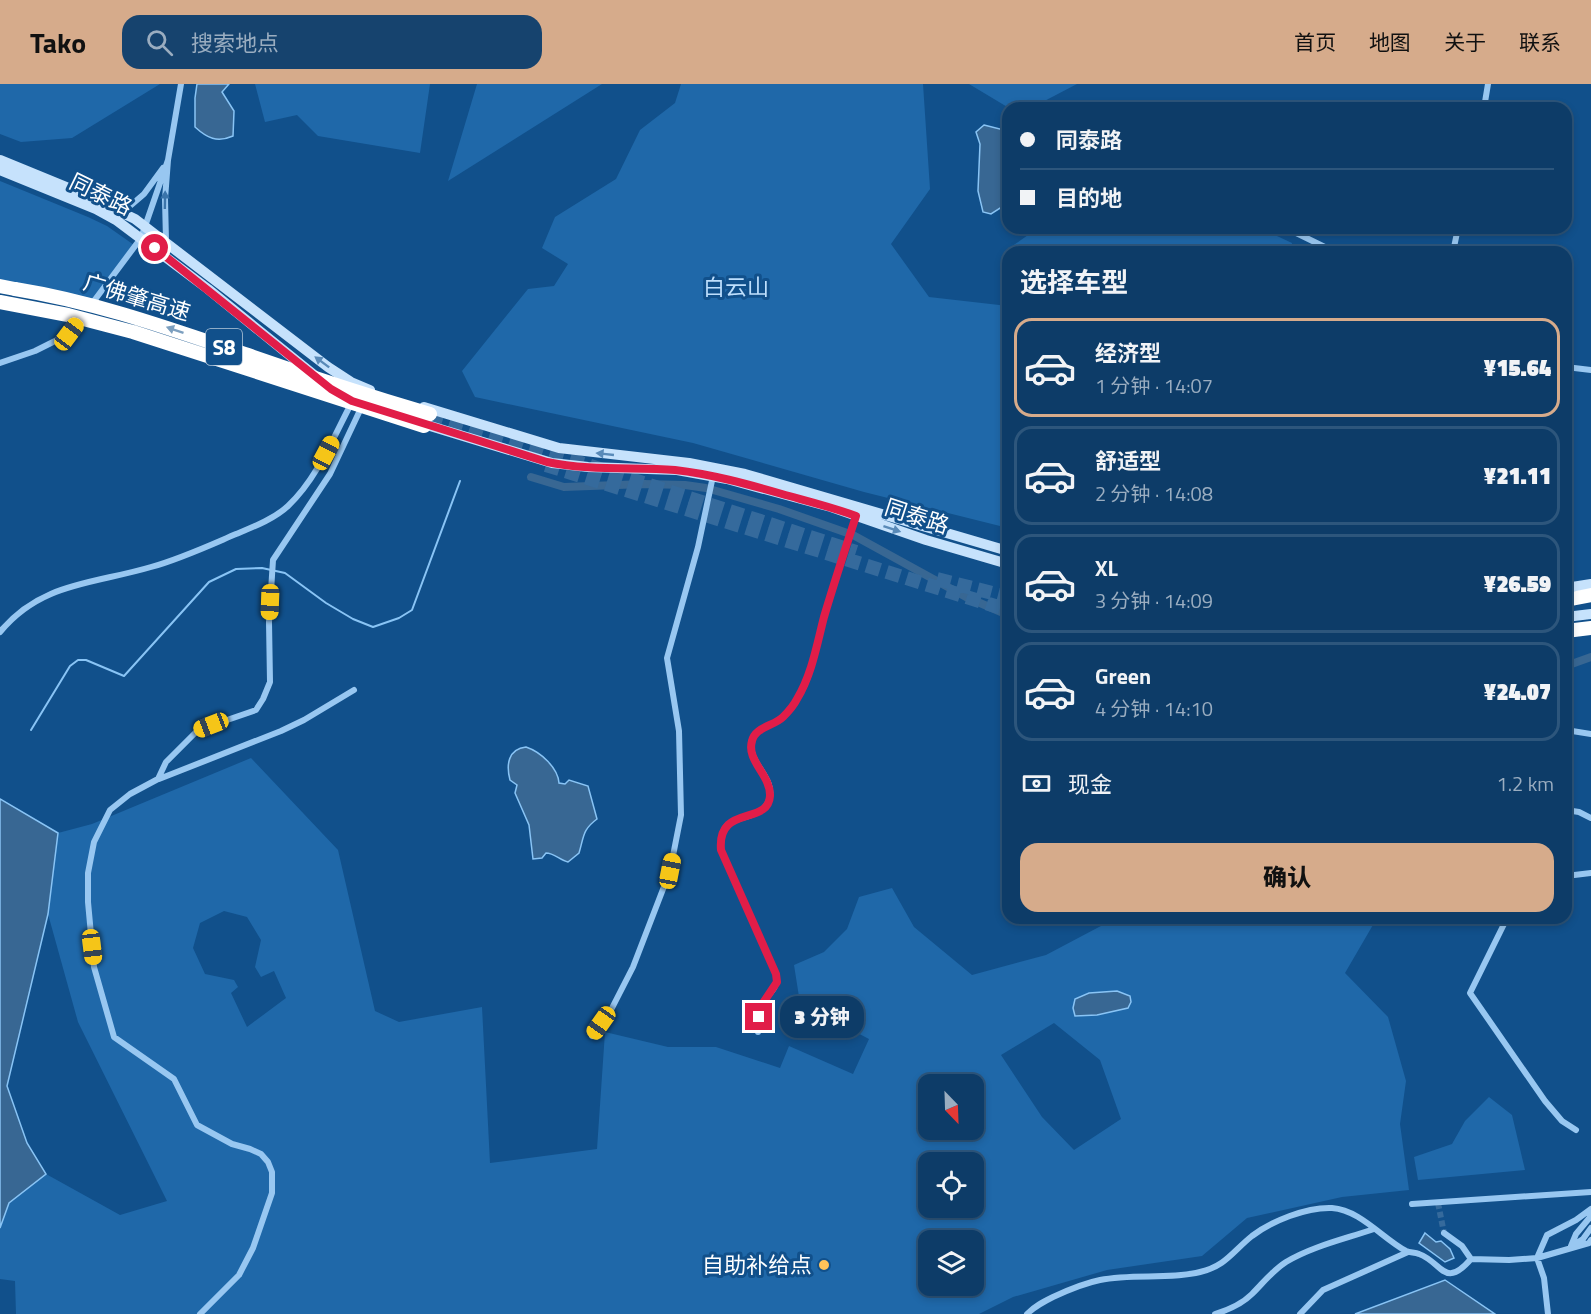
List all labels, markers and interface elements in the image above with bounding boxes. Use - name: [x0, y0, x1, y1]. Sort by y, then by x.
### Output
- search box: [122, 15, 542, 69]
- text: Tako: [30, 21, 86, 64]
- icon: search: [143, 26, 176, 59]
- text: 搜索地点: [191, 26, 279, 60]
- text: 首页: [1294, 26, 1336, 58]
- text: 地图: [1369, 26, 1411, 58]
- text: 关于: [1444, 26, 1486, 58]
- text: 联系: [1519, 26, 1561, 58]
- text: 同泰路: [1056, 123, 1122, 157]
- street label: 同泰路: [64, 164, 138, 224]
- text: 目的地: [1056, 181, 1122, 215]
- one-way arrow: [161, 191, 170, 210]
- route start: [141, 234, 168, 261]
- text: 选择车型: [1020, 261, 1128, 302]
- street label: 广佛肇高速: [79, 265, 195, 329]
- park label: 白云山: [703, 270, 769, 304]
- car: [51, 314, 87, 354]
- one-way arrow: [166, 325, 184, 334]
- road number: S8: [206, 329, 242, 365]
- text: 经济型: [1095, 336, 1161, 370]
- icon: car: [1023, 341, 1077, 395]
- text: ¥15.64: [1484, 351, 1551, 385]
- one-way arrow: [315, 356, 331, 368]
- text: 1 分钟 · 14:07: [1095, 370, 1213, 401]
- car: [310, 433, 342, 473]
- text: 舒适型: [1095, 444, 1161, 478]
- one-way arrow: [596, 449, 615, 459]
- icon: car: [1023, 449, 1077, 503]
- text: ¥21.11: [1484, 459, 1551, 493]
- text: 2 分钟 · 14:08: [1095, 478, 1213, 509]
- street label: 同泰路: [880, 490, 954, 542]
- one-way arrow: [883, 524, 901, 534]
- text: XL: [1095, 551, 1118, 585]
- icon: car: [1023, 557, 1077, 611]
- text: ¥26.59: [1484, 567, 1551, 601]
- car: [260, 584, 280, 620]
- text: 3 分钟 · 14:09: [1095, 585, 1213, 616]
- text: Green: [1095, 659, 1151, 693]
- icon: car: [1023, 665, 1077, 719]
- text: ¥24.07: [1484, 675, 1551, 709]
- text: 4 分钟 · 14:10: [1095, 693, 1213, 724]
- car: [191, 710, 231, 740]
- icon: cash: [1020, 767, 1053, 800]
- text: 现金: [1068, 767, 1112, 801]
- text: 1.2 km: [1497, 768, 1554, 799]
- button: 确认: [1020, 843, 1554, 912]
- car: [658, 852, 682, 890]
- car: [81, 928, 103, 966]
- callout: 3 分钟: [780, 996, 864, 1038]
- text: 3 分钟: [794, 1001, 850, 1032]
- car: [583, 1003, 619, 1043]
- route end: [745, 1003, 772, 1030]
- north arrow: [918, 1074, 984, 1140]
- map controls: [918, 1074, 984, 1296]
- button: locate: [918, 1152, 984, 1218]
- button: layers: [918, 1230, 984, 1296]
- place label: 自助补给点: [702, 1248, 812, 1282]
- marker: 自助补给点: [817, 1258, 831, 1272]

